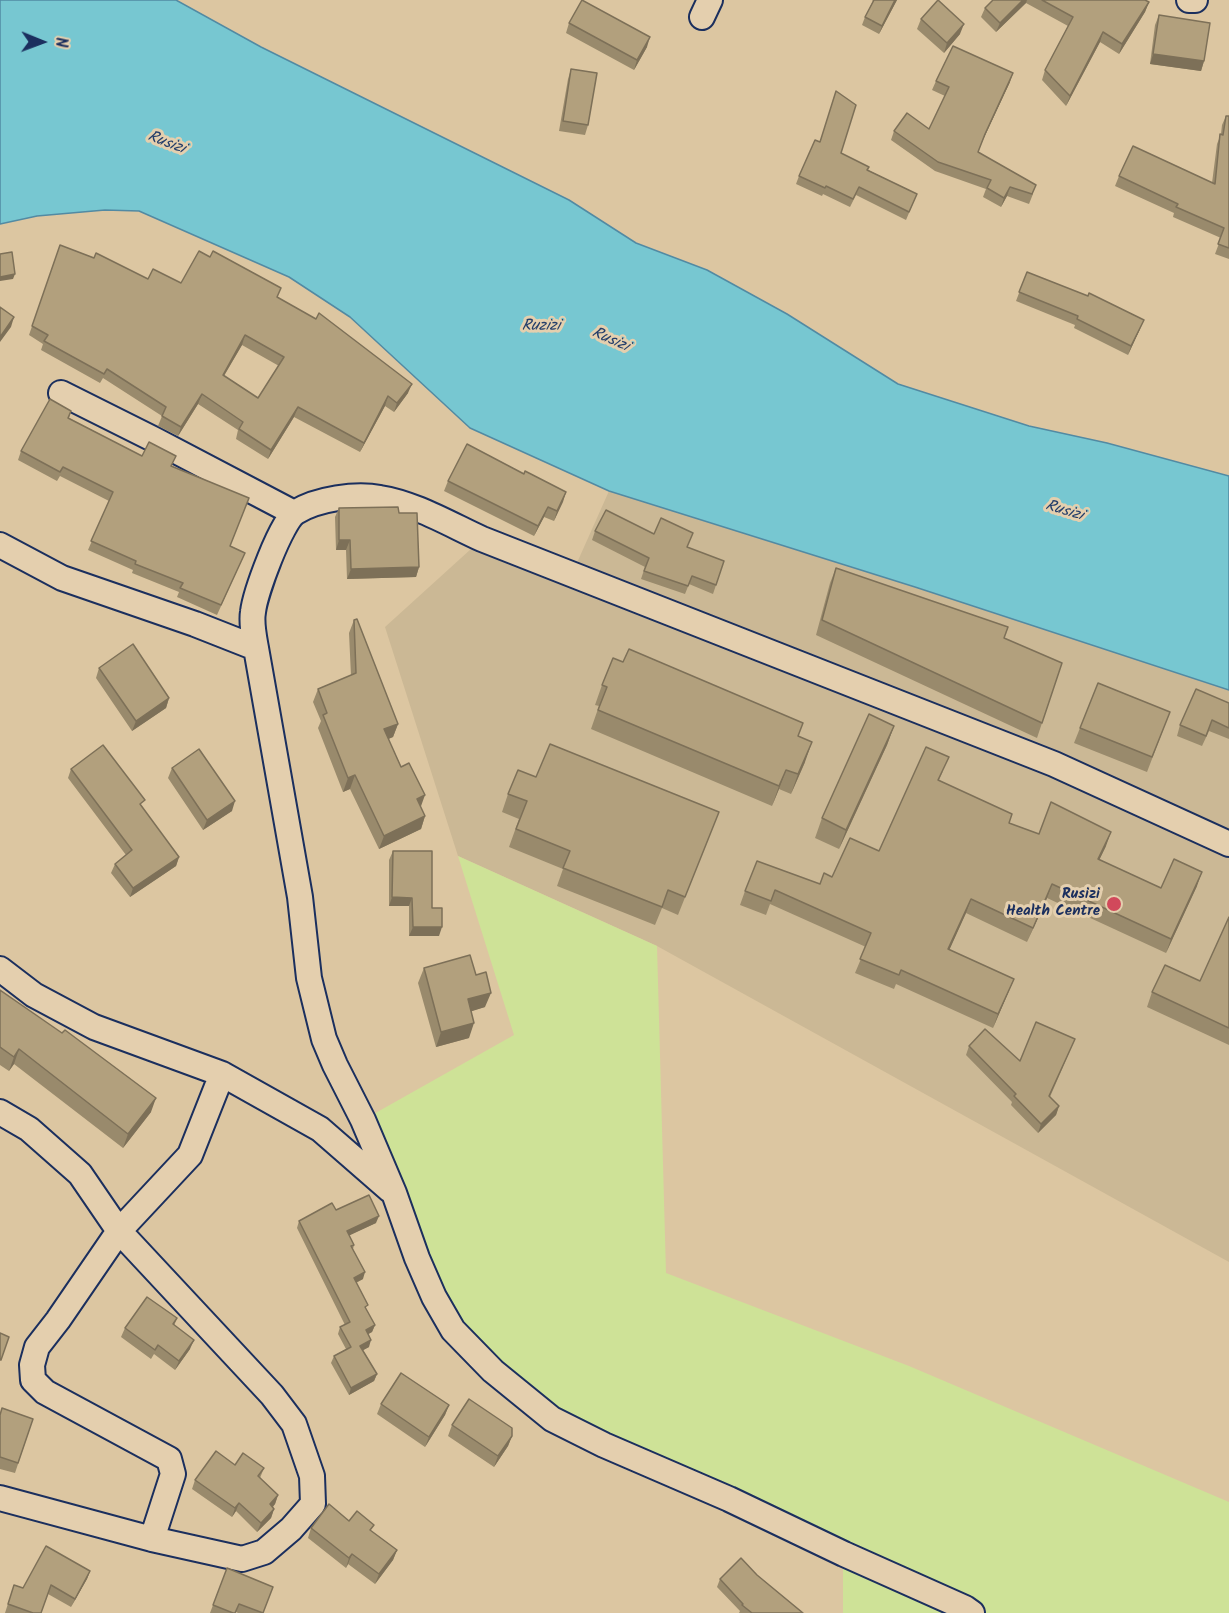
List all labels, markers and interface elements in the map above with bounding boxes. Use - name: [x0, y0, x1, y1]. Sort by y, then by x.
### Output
- north arrow: [12, 12, 72, 72]
- text: N: [48, 37, 73, 48]
- water label: Rusizi: [145, 128, 187, 160]
- water label: Ruzizi: [522, 317, 560, 337]
- water label: Rusizi: [589, 324, 631, 358]
- water label: Rusizi: [1043, 497, 1085, 527]
- place label: Rusizi Health Centre: [1006, 886, 1100, 921]
- marker: Rusizi Health Centre: [1105, 895, 1123, 913]

